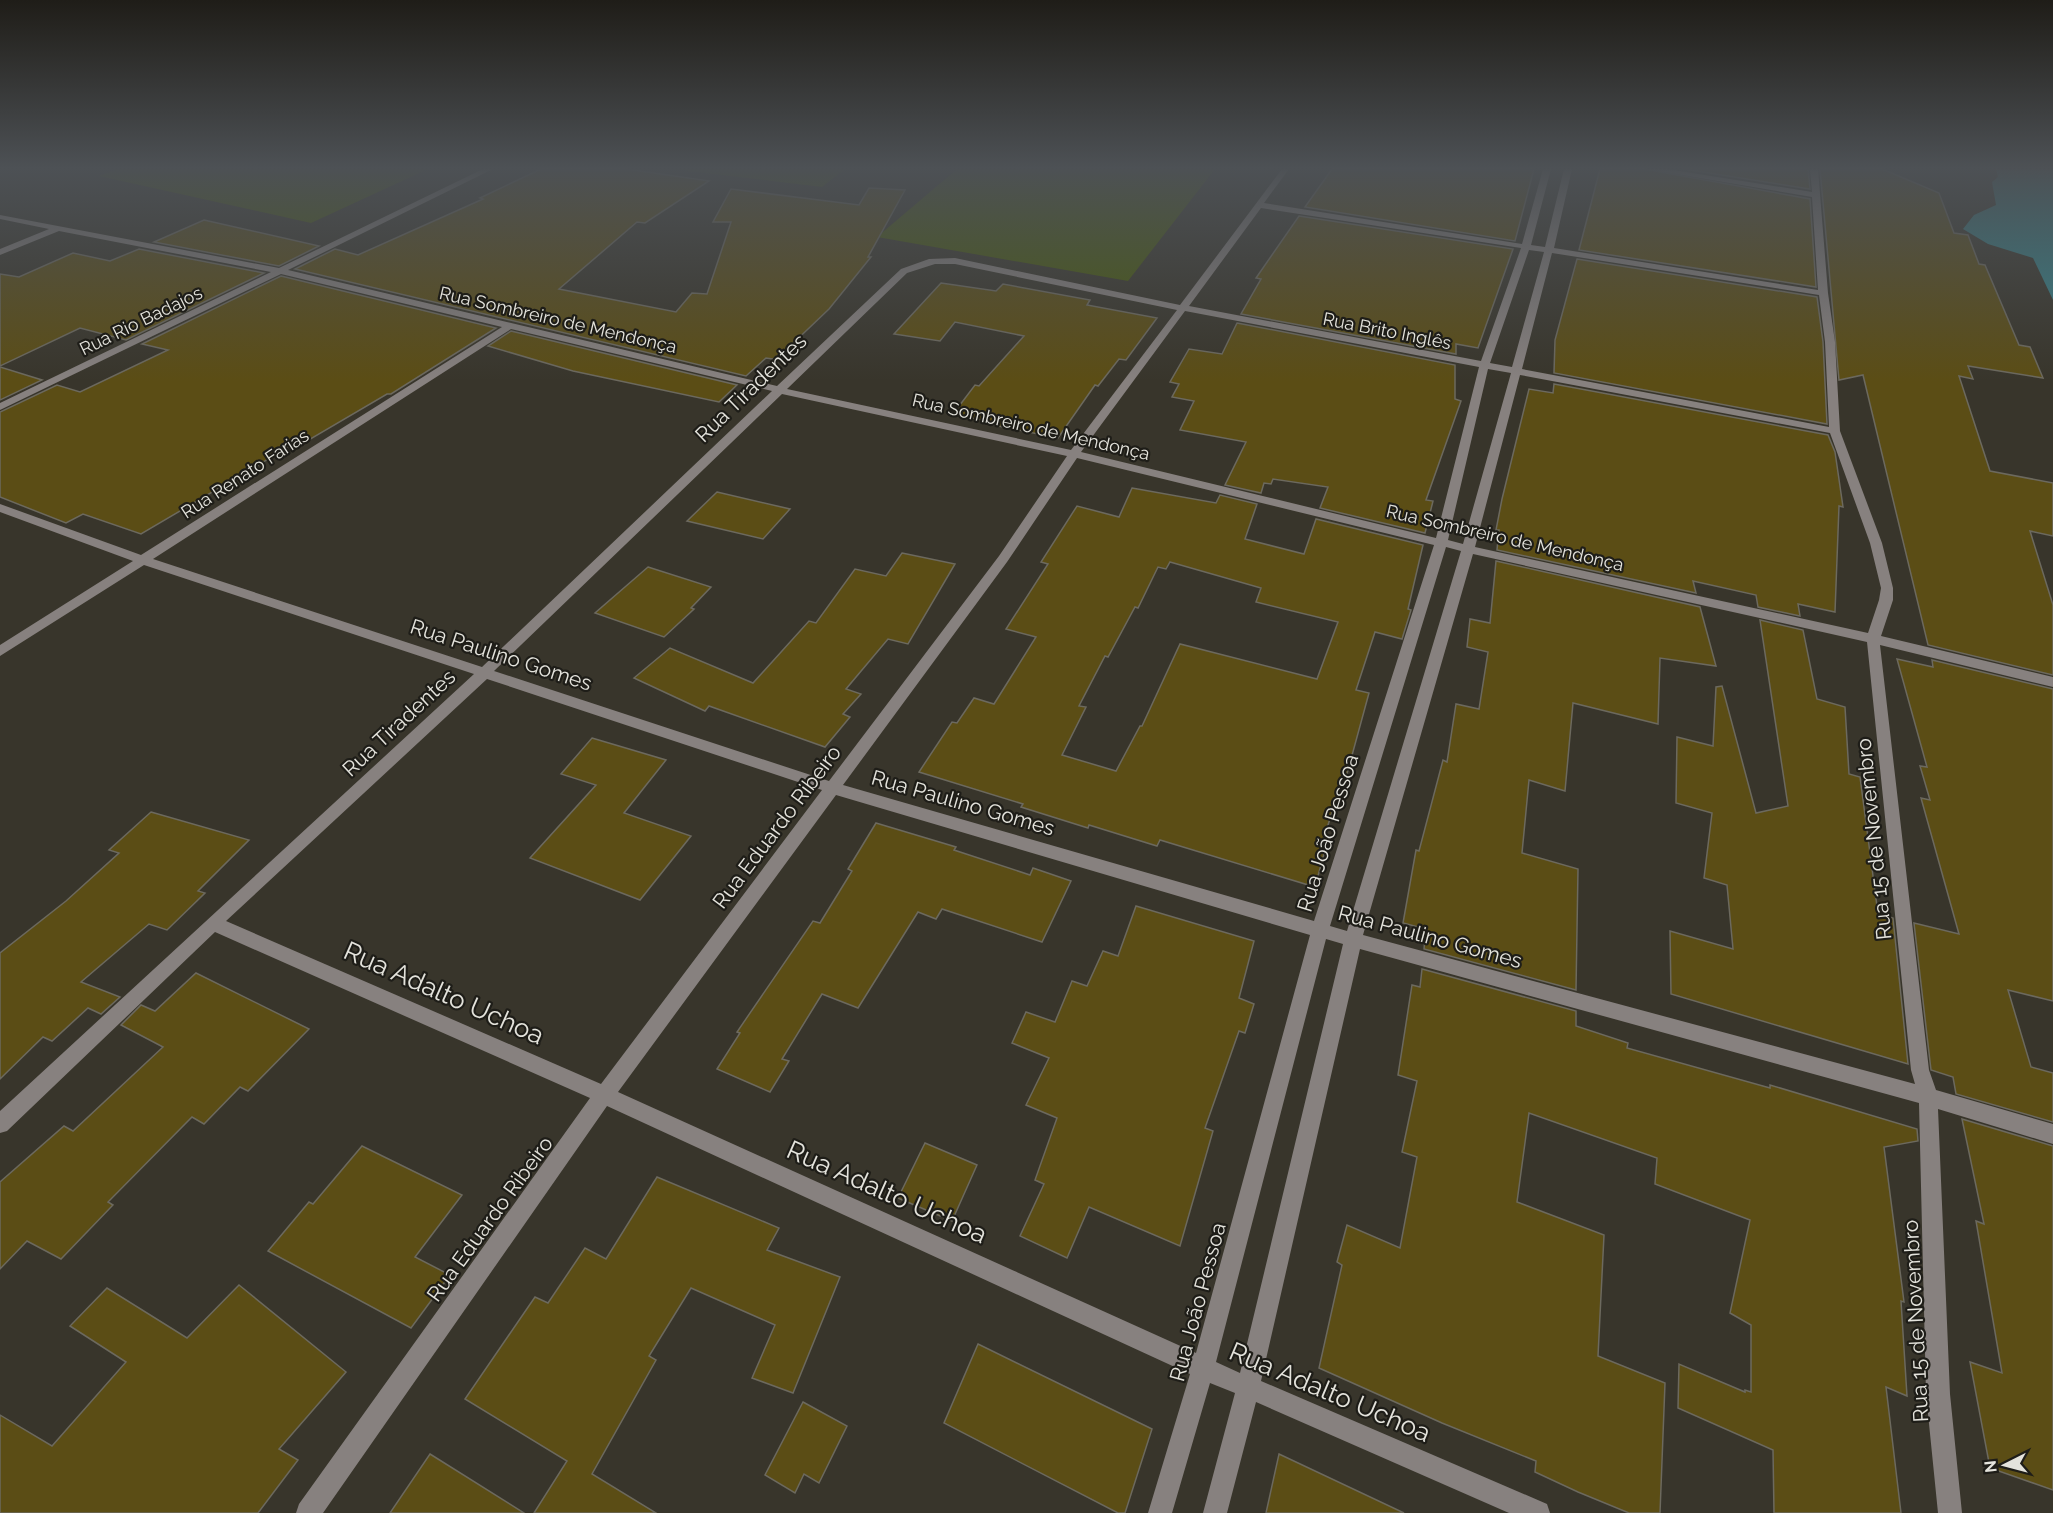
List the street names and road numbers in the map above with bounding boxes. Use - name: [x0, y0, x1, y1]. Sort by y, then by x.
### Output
- street label: Rua Rio Badajos: [76, 282, 206, 359]
- street label: Rua Sombreiro de Mendonça: [437, 282, 679, 357]
- street label: Rua Brito Inglês: [1321, 308, 1453, 353]
- street label: Rua Tiradentes: [690, 328, 812, 447]
- street label: Rua Sombreiro de Mendonça: [910, 389, 1152, 464]
- street label: Rua Renato Farias: [177, 424, 313, 523]
- street label: Rua Sombreiro de Mendonça: [1384, 500, 1626, 575]
- street label: Rua Paulino Gomes: [407, 613, 595, 696]
- street label: Rua Tiradentes: [337, 664, 460, 781]
- street label: Rua 15 de Novembro: [1850, 737, 1897, 941]
- street label: Rua Eduardo Ribeiro: [707, 740, 846, 913]
- street label: Rua João Pessoa: [1292, 751, 1363, 915]
- street label: Rua Paulino Gomes: [869, 764, 1058, 841]
- street label: Rua Paulino Gomes: [1335, 900, 1525, 973]
- street label: Rua Adalto Uchoa: [339, 935, 549, 1051]
- street label: Rua Eduardo Ribeiro: [421, 1131, 558, 1306]
- street label: Rua Adalto Uchoa: [782, 1134, 992, 1250]
- street label: Rua 15 de Novembro: [1898, 1219, 1933, 1423]
- street label: Rua João Pessoa: [1164, 1220, 1231, 1384]
- street label: Rua Adalto Uchoa: [1225, 1336, 1435, 1448]

